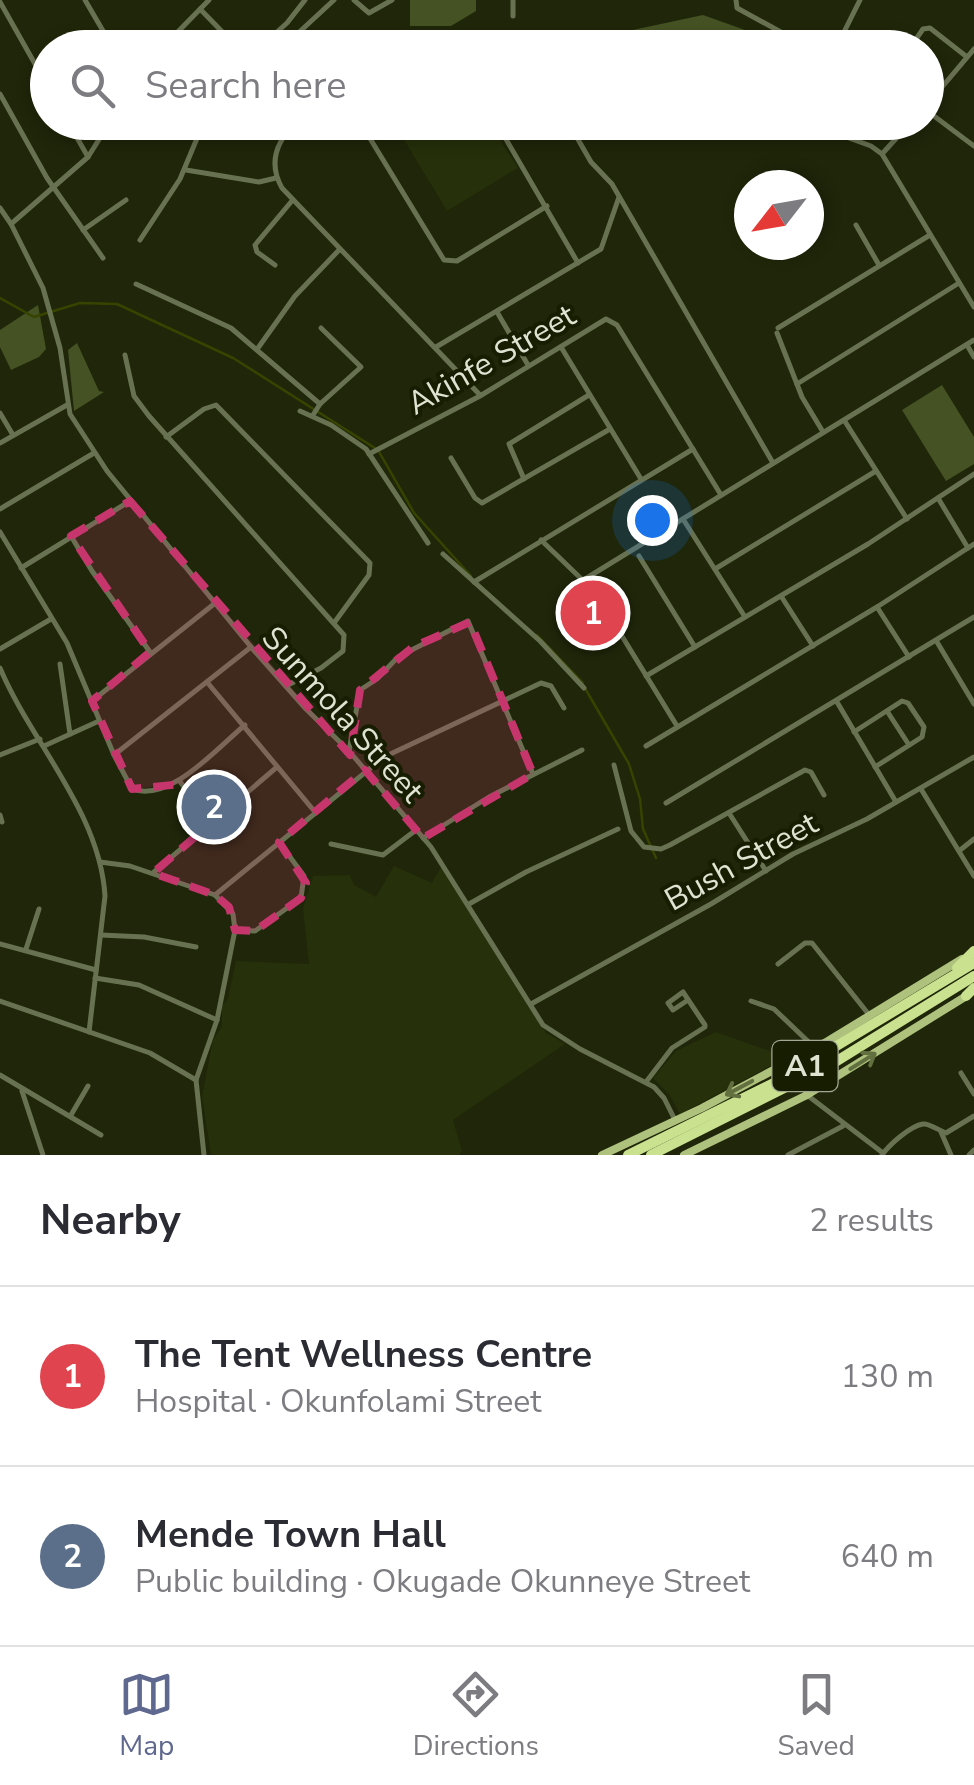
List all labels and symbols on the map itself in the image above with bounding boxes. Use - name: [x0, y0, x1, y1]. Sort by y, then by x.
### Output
- north arrow: [734, 170, 824, 260]
- street label: Akinfe Street: [399, 293, 584, 425]
- your location: [627, 495, 678, 546]
- pin: 1: [560, 576, 626, 650]
- street label: Sunmola Street: [252, 617, 434, 812]
- pin: 2: [182, 770, 246, 844]
- street label: Bush Street: [657, 801, 826, 921]
- road number: A1: [772, 1041, 838, 1091]
- one-way arrow: [849, 1051, 877, 1071]
- one-way arrow: [724, 1079, 754, 1099]

